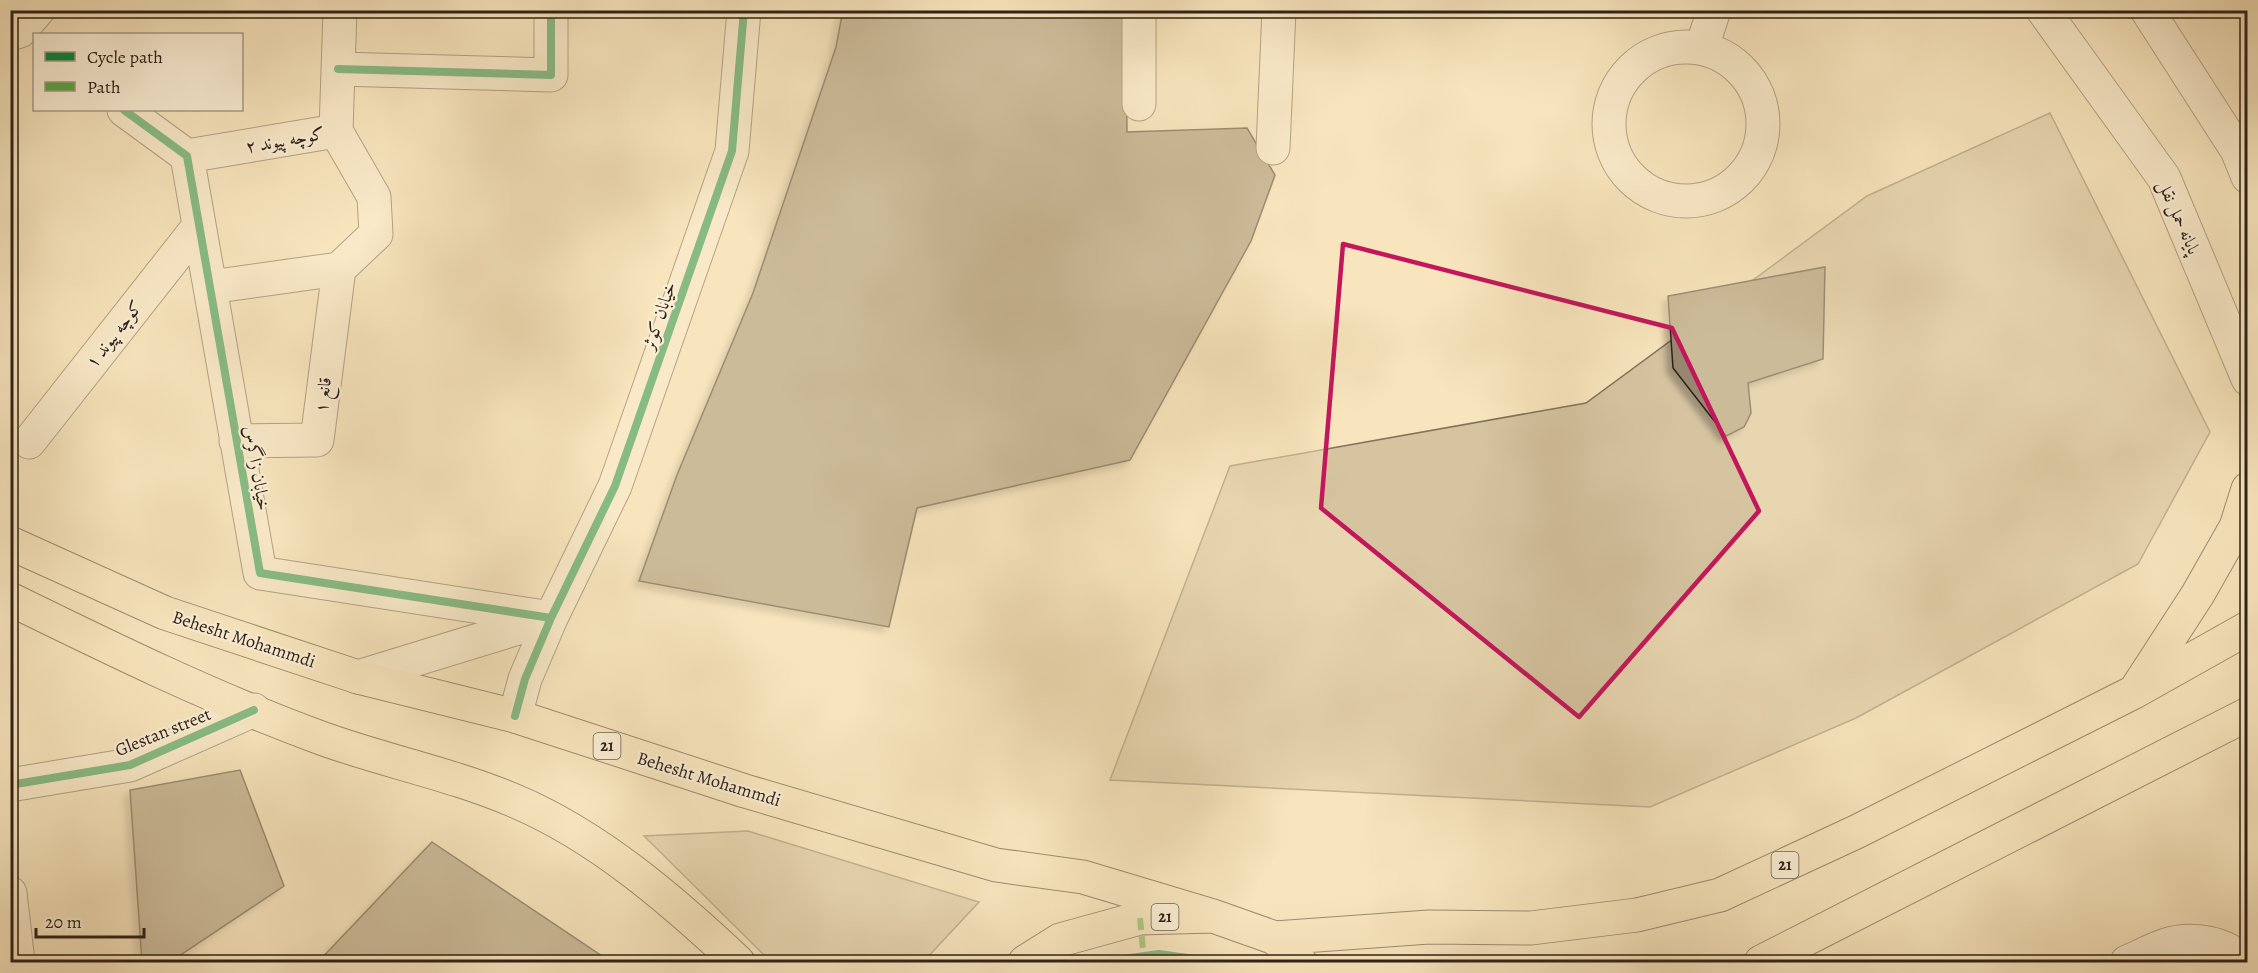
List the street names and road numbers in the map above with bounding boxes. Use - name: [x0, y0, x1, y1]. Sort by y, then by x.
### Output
- street label: کوچه پیوند ۲: [244, 121, 327, 161]
- street label: پایانه حمل نقل: [2151, 176, 2207, 260]
- street label: خیابان کوثر: [635, 279, 682, 355]
- street label: کوچه پیوند ۱: [80, 295, 150, 374]
- street label: قانع ۱: [309, 376, 341, 415]
- street label: خیابان زاگرس: [238, 424, 276, 512]
- street label: Behesht Mohammdi: [169, 605, 319, 673]
- street label: Glestan street: [112, 702, 214, 762]
- road number: 21: [594, 733, 620, 759]
- street label: Behesht Mohammdi: [634, 746, 784, 812]
- road number: 21: [1772, 852, 1798, 878]
- road number: 21: [1152, 904, 1178, 930]

